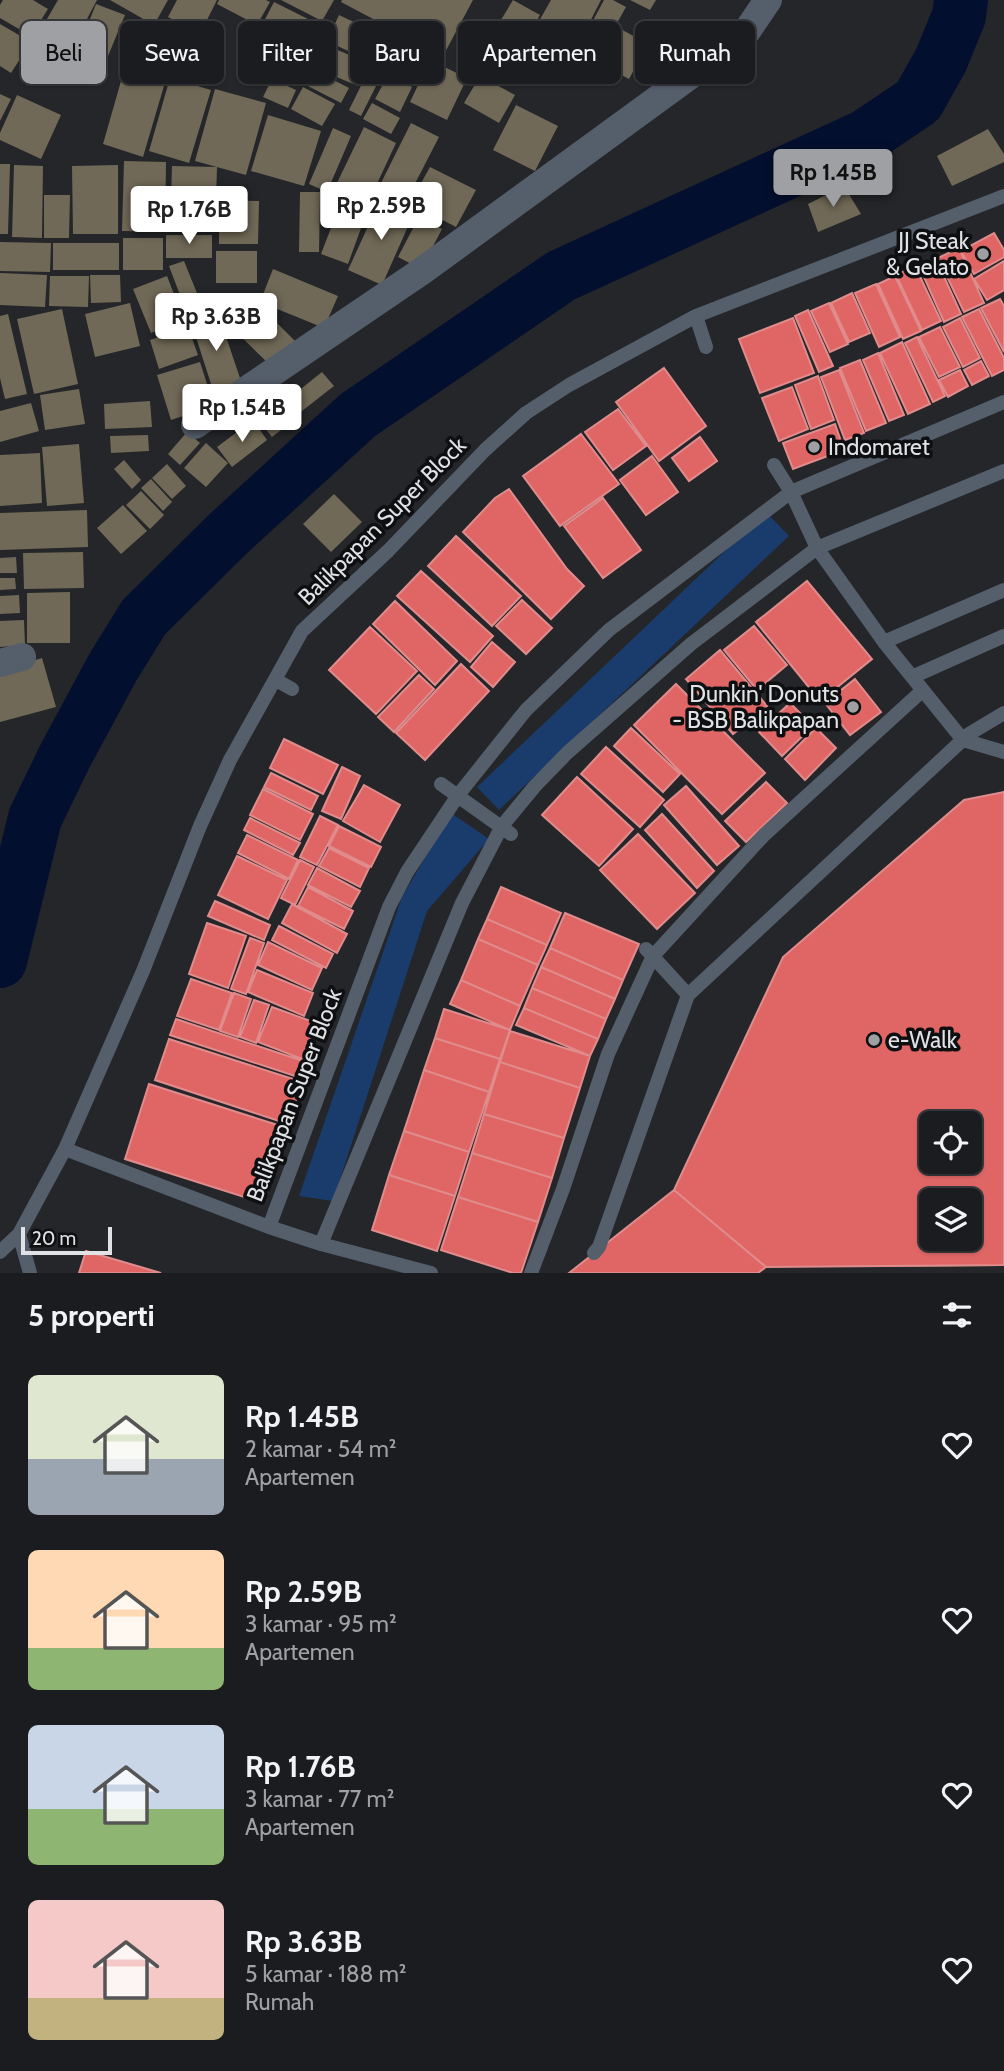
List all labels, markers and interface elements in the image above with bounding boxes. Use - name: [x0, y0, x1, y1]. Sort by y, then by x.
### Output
- chip: Beli: [21, 21, 106, 84]
- chip: Sewa: [120, 21, 224, 84]
- chip: Filter: [238, 21, 336, 84]
- chip: Baru: [350, 21, 444, 84]
- chip: Apartemen: [458, 21, 621, 84]
- chip: Rumah: [635, 21, 755, 84]
- pin: Rp 1.45B: [761, 150, 905, 209]
- text: Rp 1.45B: [789, 158, 877, 186]
- pin: Rp 2.59B: [309, 182, 453, 242]
- pin: Rp 1.76B: [117, 187, 261, 246]
- text: Rp 2.59B: [336, 191, 426, 219]
- text: Rp 1.76B: [147, 195, 231, 223]
- place label: JJ Steak & Gelato: [886, 227, 970, 281]
- marker: JJ Steak & Gelato: [975, 246, 991, 262]
- pin: Rp 3.63B: [144, 294, 288, 353]
- text: Rp 3.63B: [171, 302, 261, 330]
- pin: Rp 1.54B: [170, 384, 314, 444]
- text: Rp 1.54B: [198, 393, 286, 421]
- street label: Balikpapan Super Block: [292, 431, 472, 611]
- place label: Indomaret: [828, 433, 930, 461]
- marker: Indomaret: [806, 439, 822, 455]
- place label: Dunkin' Donuts - BSB Balikpapan: [672, 680, 839, 734]
- marker: Dunkin' Donuts - BSB Balikpapan: [845, 699, 861, 715]
- street label: Balikpapan Super Block: [240, 984, 348, 1205]
- place label: e-Walk: [888, 1026, 958, 1054]
- marker: e-Walk: [866, 1032, 882, 1048]
- map controls: [919, 1111, 982, 1251]
- button: locate: [919, 1111, 982, 1174]
- button: layers: [919, 1188, 982, 1251]
- scale bar: [21, 1224, 112, 1256]
- text: 20 m: [32, 1227, 76, 1250]
- icon: filters: [938, 1296, 976, 1334]
- text: 5 properti: [28, 1297, 155, 1334]
- text: Rp 1.45B: [245, 1398, 359, 1435]
- icon: home: [84, 1403, 168, 1487]
- icon: heart: [938, 1426, 976, 1464]
- text: 2 kamar · 54 m²: [245, 1435, 396, 1463]
- text: Apartemen: [245, 1463, 355, 1491]
- text: Rp 2.59B: [245, 1573, 362, 1610]
- icon: home: [84, 1578, 168, 1662]
- icon: heart: [938, 1601, 976, 1639]
- text: 3 kamar · 95 m²: [245, 1610, 397, 1638]
- text: Apartemen: [245, 1638, 355, 1666]
- text: Rp 1.76B: [245, 1748, 355, 1785]
- icon: home: [84, 1753, 168, 1837]
- icon: heart: [938, 1776, 976, 1814]
- text: 3 kamar · 77 m²: [245, 1785, 394, 1813]
- text: Apartemen: [245, 1813, 355, 1841]
- text: Rp 3.63B: [245, 1923, 362, 1960]
- icon: home: [84, 1928, 168, 2012]
- icon: heart: [938, 1951, 976, 1989]
- text: 5 kamar · 188 m²: [245, 1960, 407, 1988]
- text: Rumah: [245, 1988, 314, 2016]

